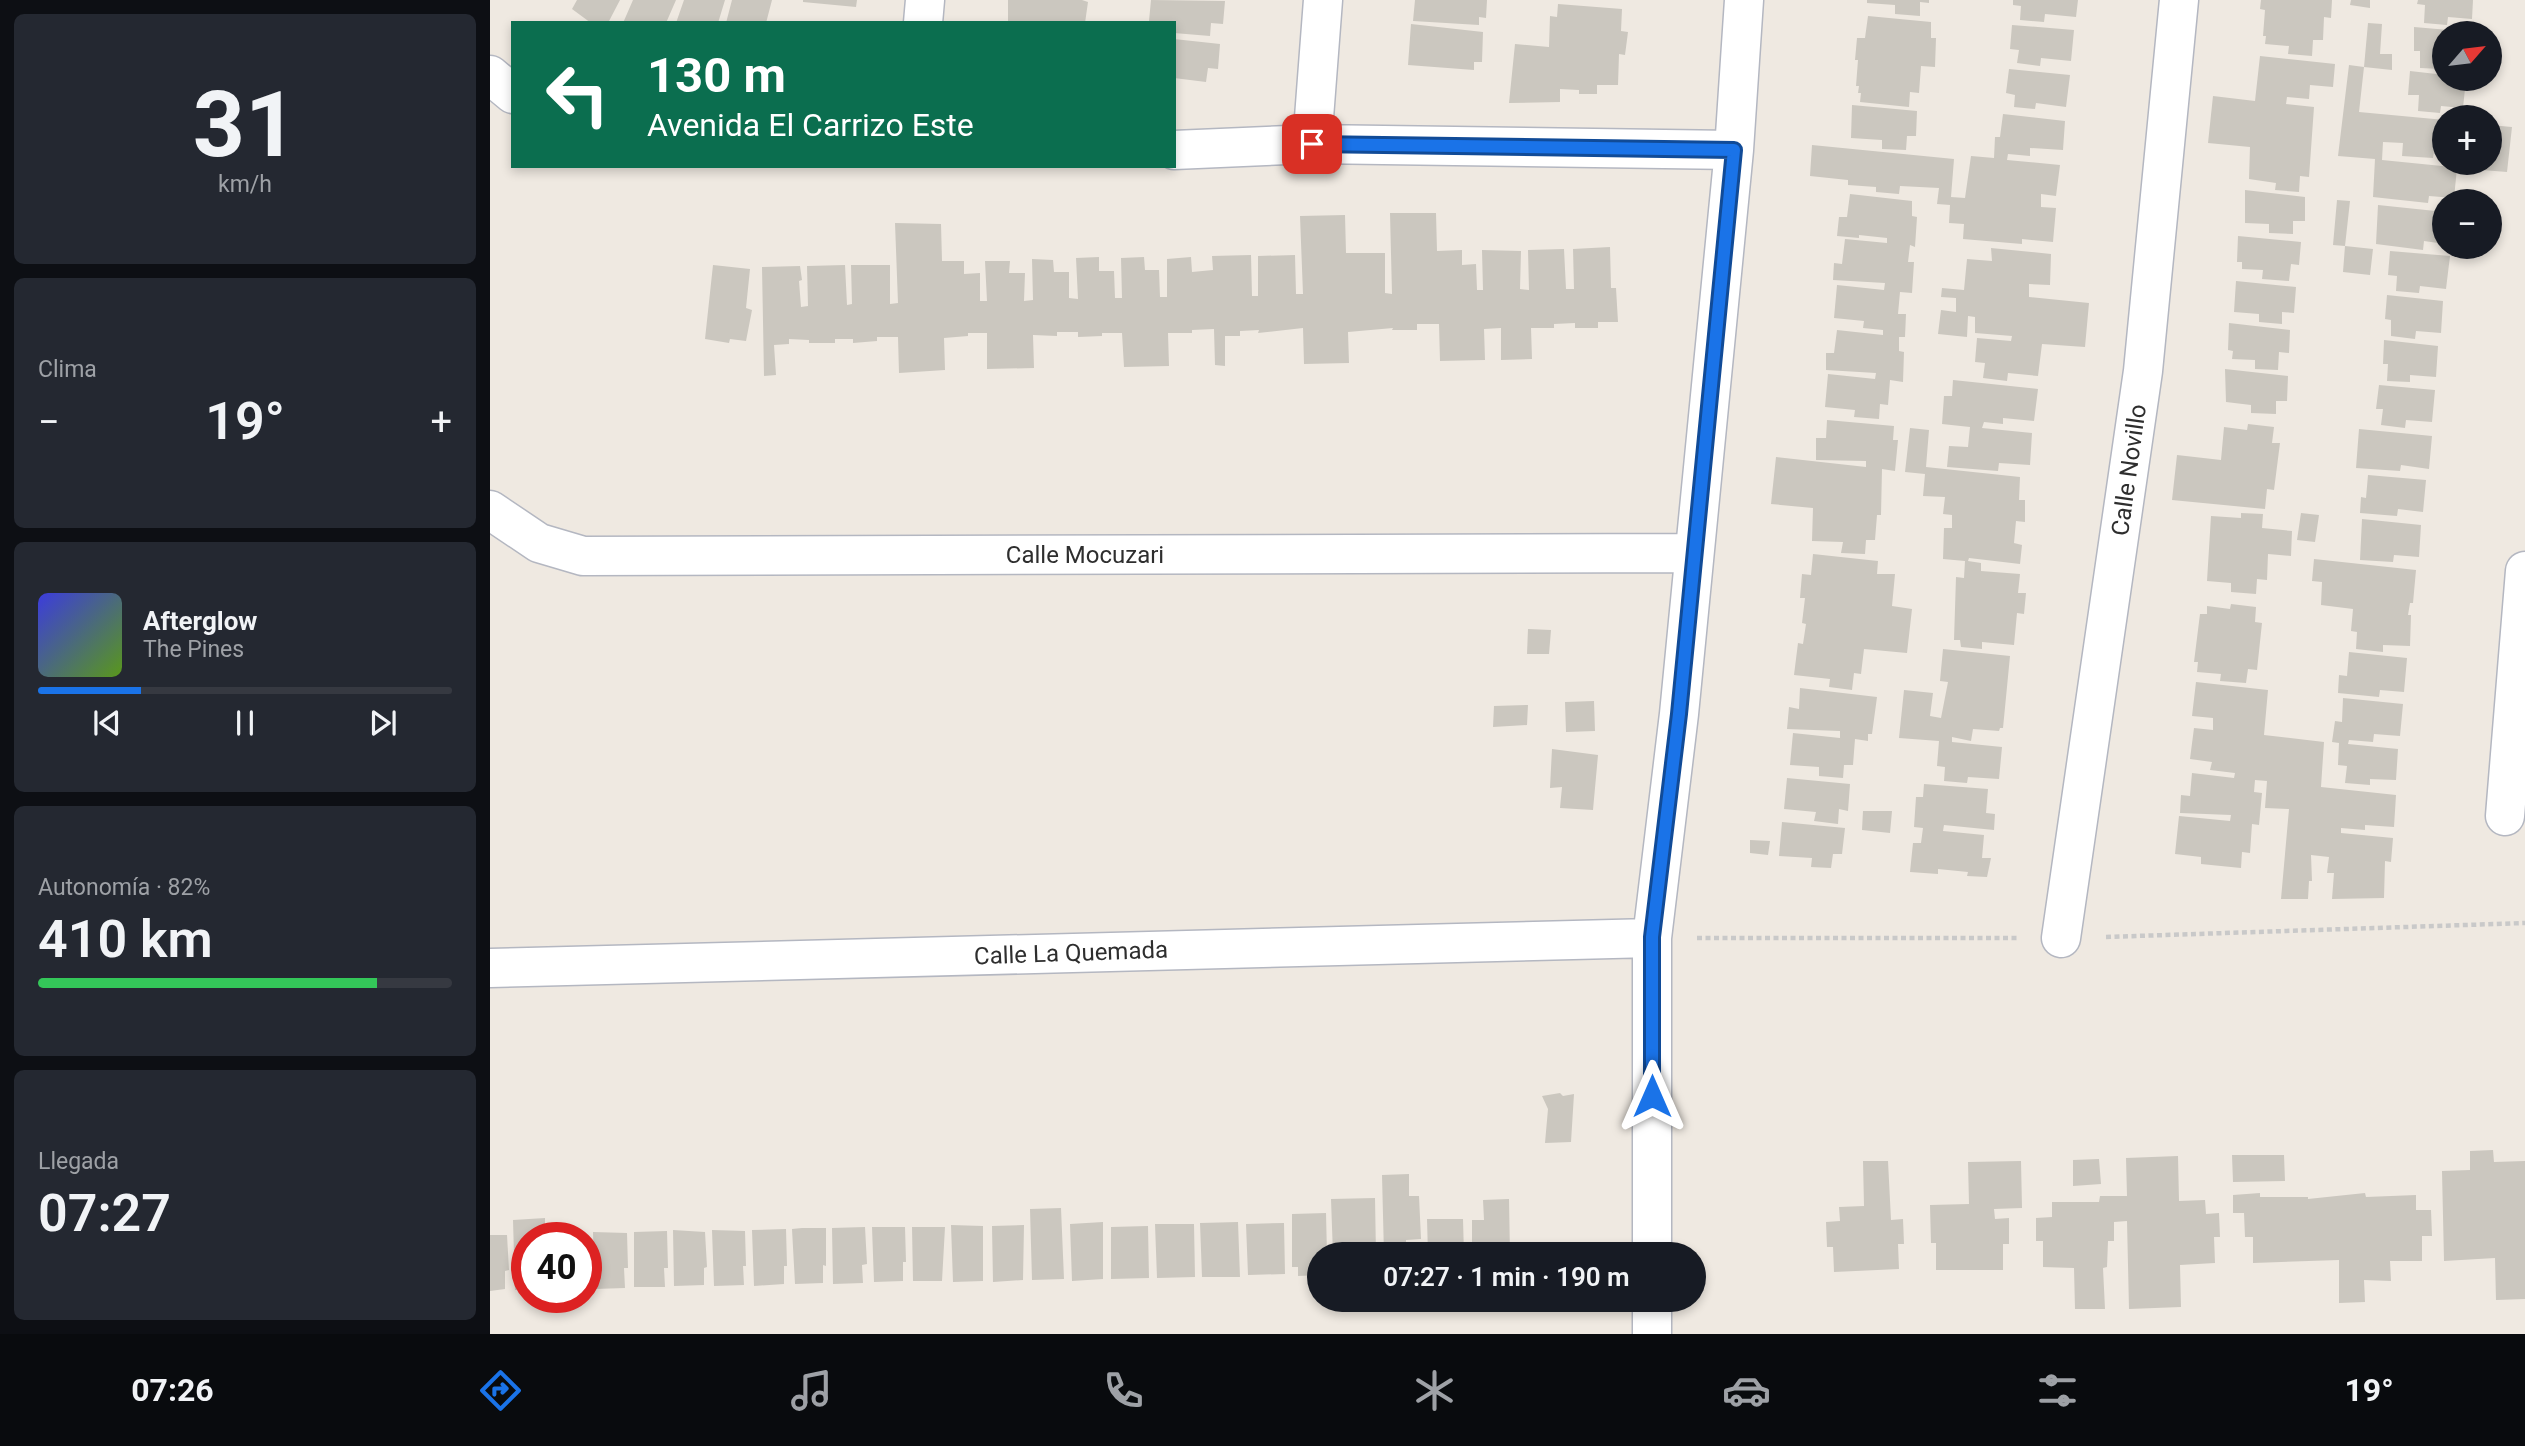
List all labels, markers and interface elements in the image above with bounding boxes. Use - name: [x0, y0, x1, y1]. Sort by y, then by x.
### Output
- north arrow: [2432, 21, 2502, 91]
- map controls: [2432, 21, 2502, 259]
- text: 130 m: [647, 47, 786, 104]
- icon: left: [532, 49, 623, 140]
- text: 31: [193, 72, 297, 178]
- button: +: [2432, 105, 2502, 175]
- text: Avenida El Carrizo Este: [647, 106, 974, 144]
- pin: [1282, 114, 1342, 174]
- icon: arrive: [1293, 125, 1331, 163]
- text: km/h: [218, 171, 272, 198]
- button: −: [2432, 189, 2502, 259]
- text: Clima: [38, 356, 97, 383]
- text: 19°: [205, 391, 285, 452]
- text: −: [38, 400, 60, 444]
- text: +: [430, 400, 452, 444]
- street label: Calle Novillo: [2106, 402, 2152, 538]
- street label: Calle Mocuzari: [1006, 541, 1164, 569]
- text: Afterglow: [143, 606, 257, 636]
- text: The Pines: [143, 636, 244, 663]
- icon: previous: [88, 704, 126, 742]
- icon: pause: [226, 704, 264, 742]
- icon: next: [364, 704, 402, 742]
- text: Autonomía · 82%: [38, 874, 210, 901]
- text: 410 km: [38, 909, 213, 970]
- street label: Calle La Quemada: [974, 936, 1168, 970]
- position arrow: [1615, 1059, 1689, 1133]
- text: Llegada: [38, 1148, 119, 1175]
- text: 07:27: [38, 1183, 171, 1244]
- speed limit sign: 40: [511, 1222, 602, 1313]
- text: 07:27 · 1 min · 190 m: [1383, 1262, 1630, 1292]
- icon: directions: [476, 1366, 525, 1415]
- icon: music: [787, 1366, 836, 1415]
- icon: phone: [1099, 1366, 1148, 1415]
- icon: climate: [1410, 1366, 1459, 1415]
- icon: car: [1722, 1366, 1771, 1415]
- icon: filters: [2033, 1366, 2082, 1415]
- text: 07:26: [131, 1371, 214, 1409]
- text: 19°: [2345, 1371, 2394, 1409]

